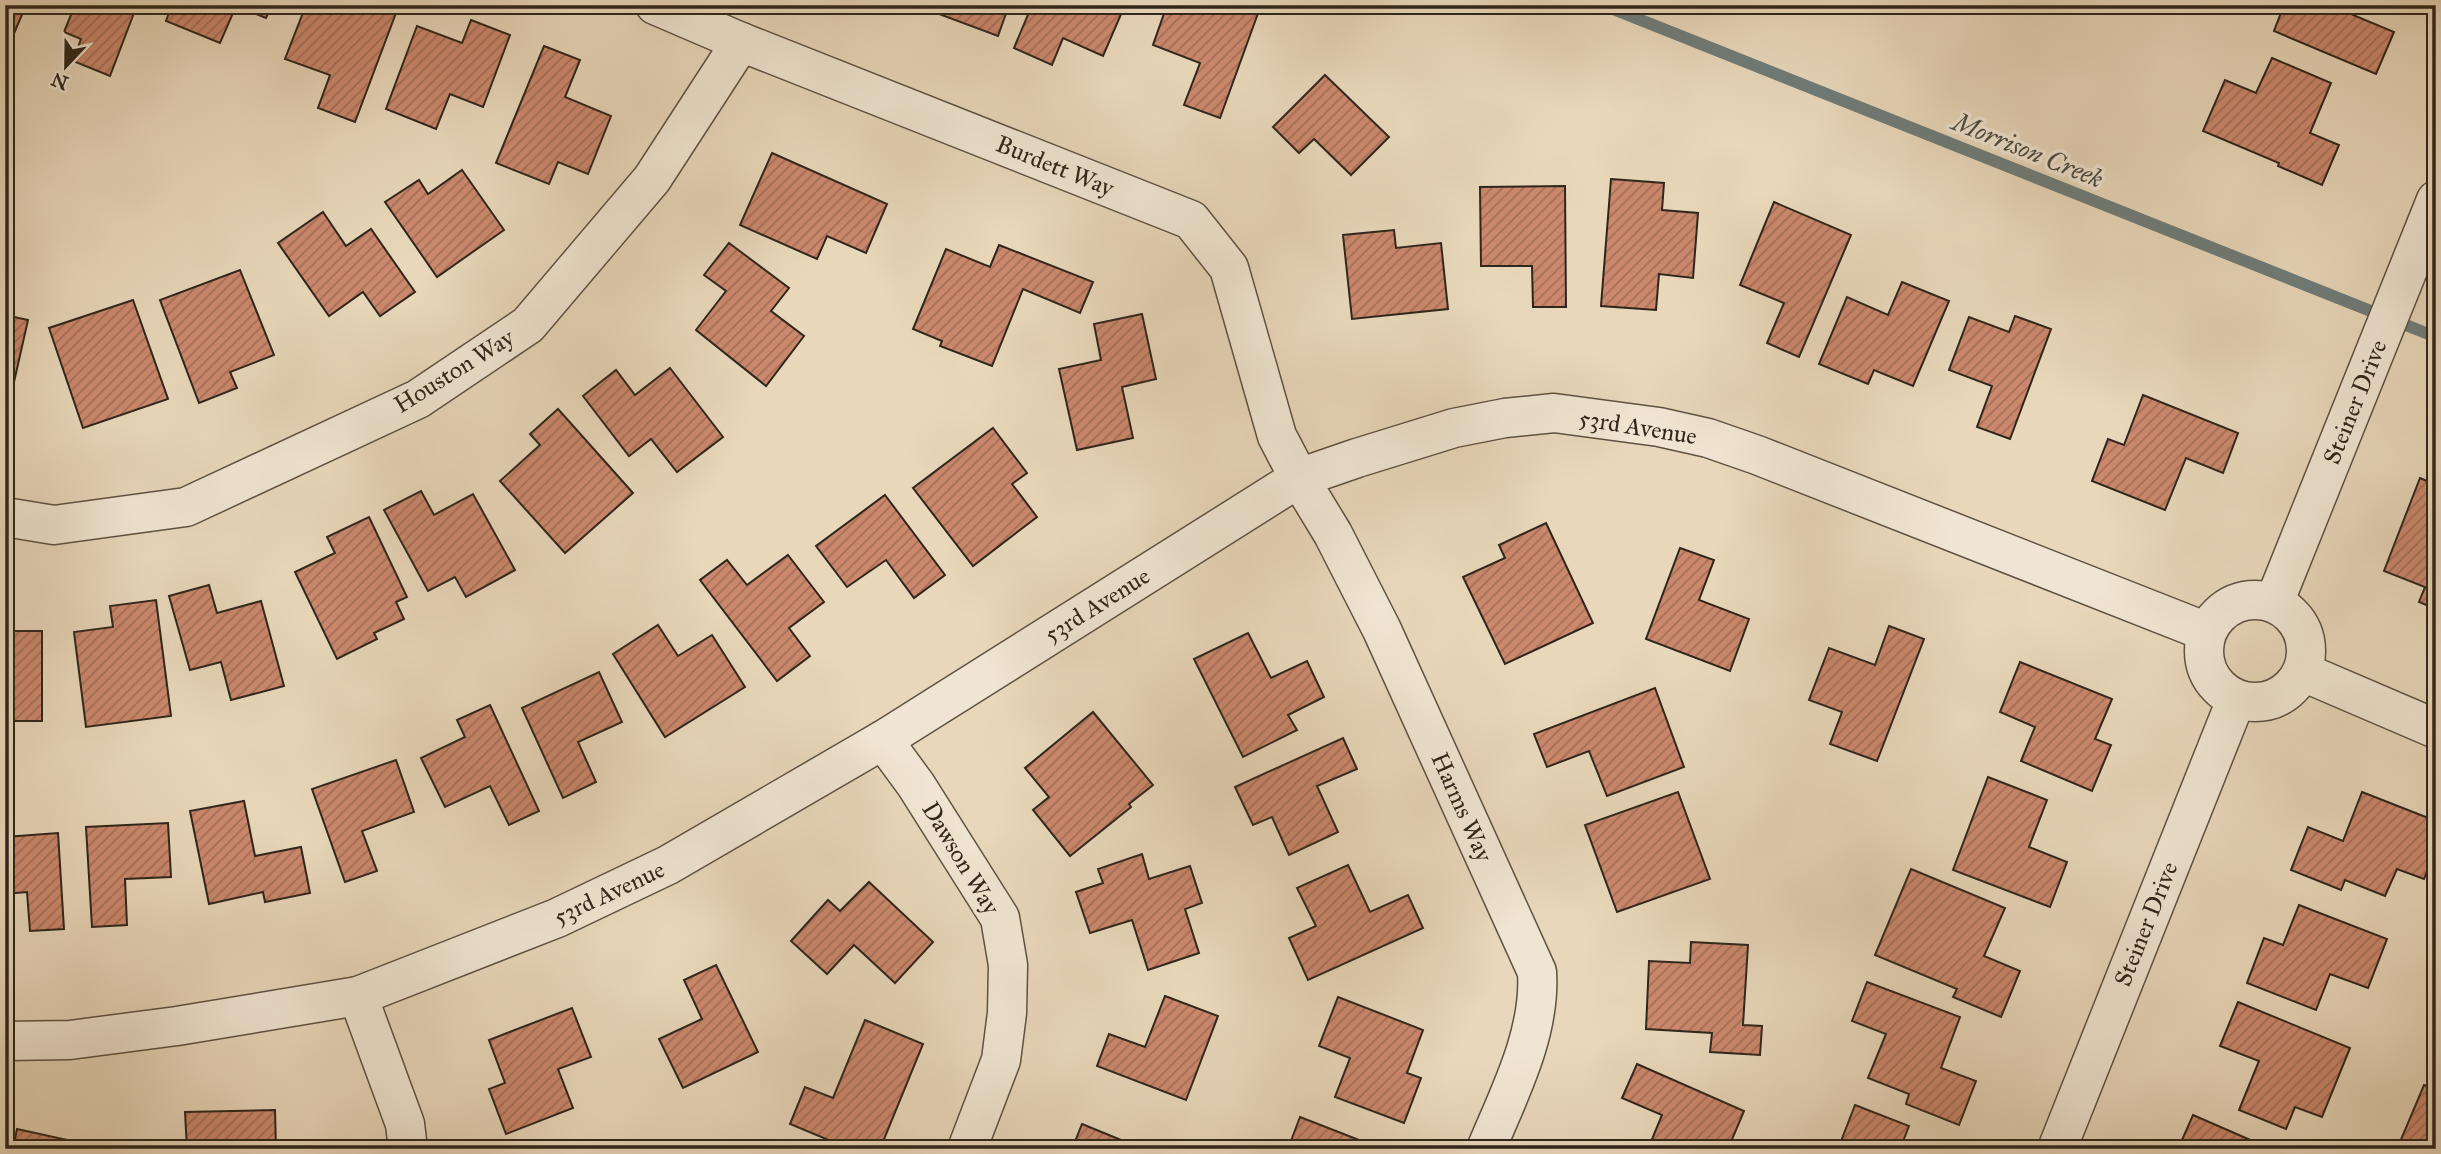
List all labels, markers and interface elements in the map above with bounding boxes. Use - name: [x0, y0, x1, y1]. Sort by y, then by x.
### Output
- north arrow: [32, 32, 102, 102]
- text: N: [48, 68, 72, 95]
- water label: Morrison Creek: [1945, 104, 2108, 195]
- street label: Burdett Way: [992, 129, 1119, 204]
- street label: Houston Way: [388, 322, 520, 420]
- street label: Steiner Drive: [2316, 335, 2394, 469]
- street label: 53rd Avenue: [1577, 403, 1699, 451]
- street label: 53rd Avenue: [1039, 561, 1155, 649]
- street label: Harms Way: [1425, 748, 1500, 867]
- street label: Dawson Way: [916, 796, 1007, 921]
- street label: 53rd Avenue: [549, 854, 669, 932]
- street label: Steiner Drive: [2107, 857, 2185, 991]

